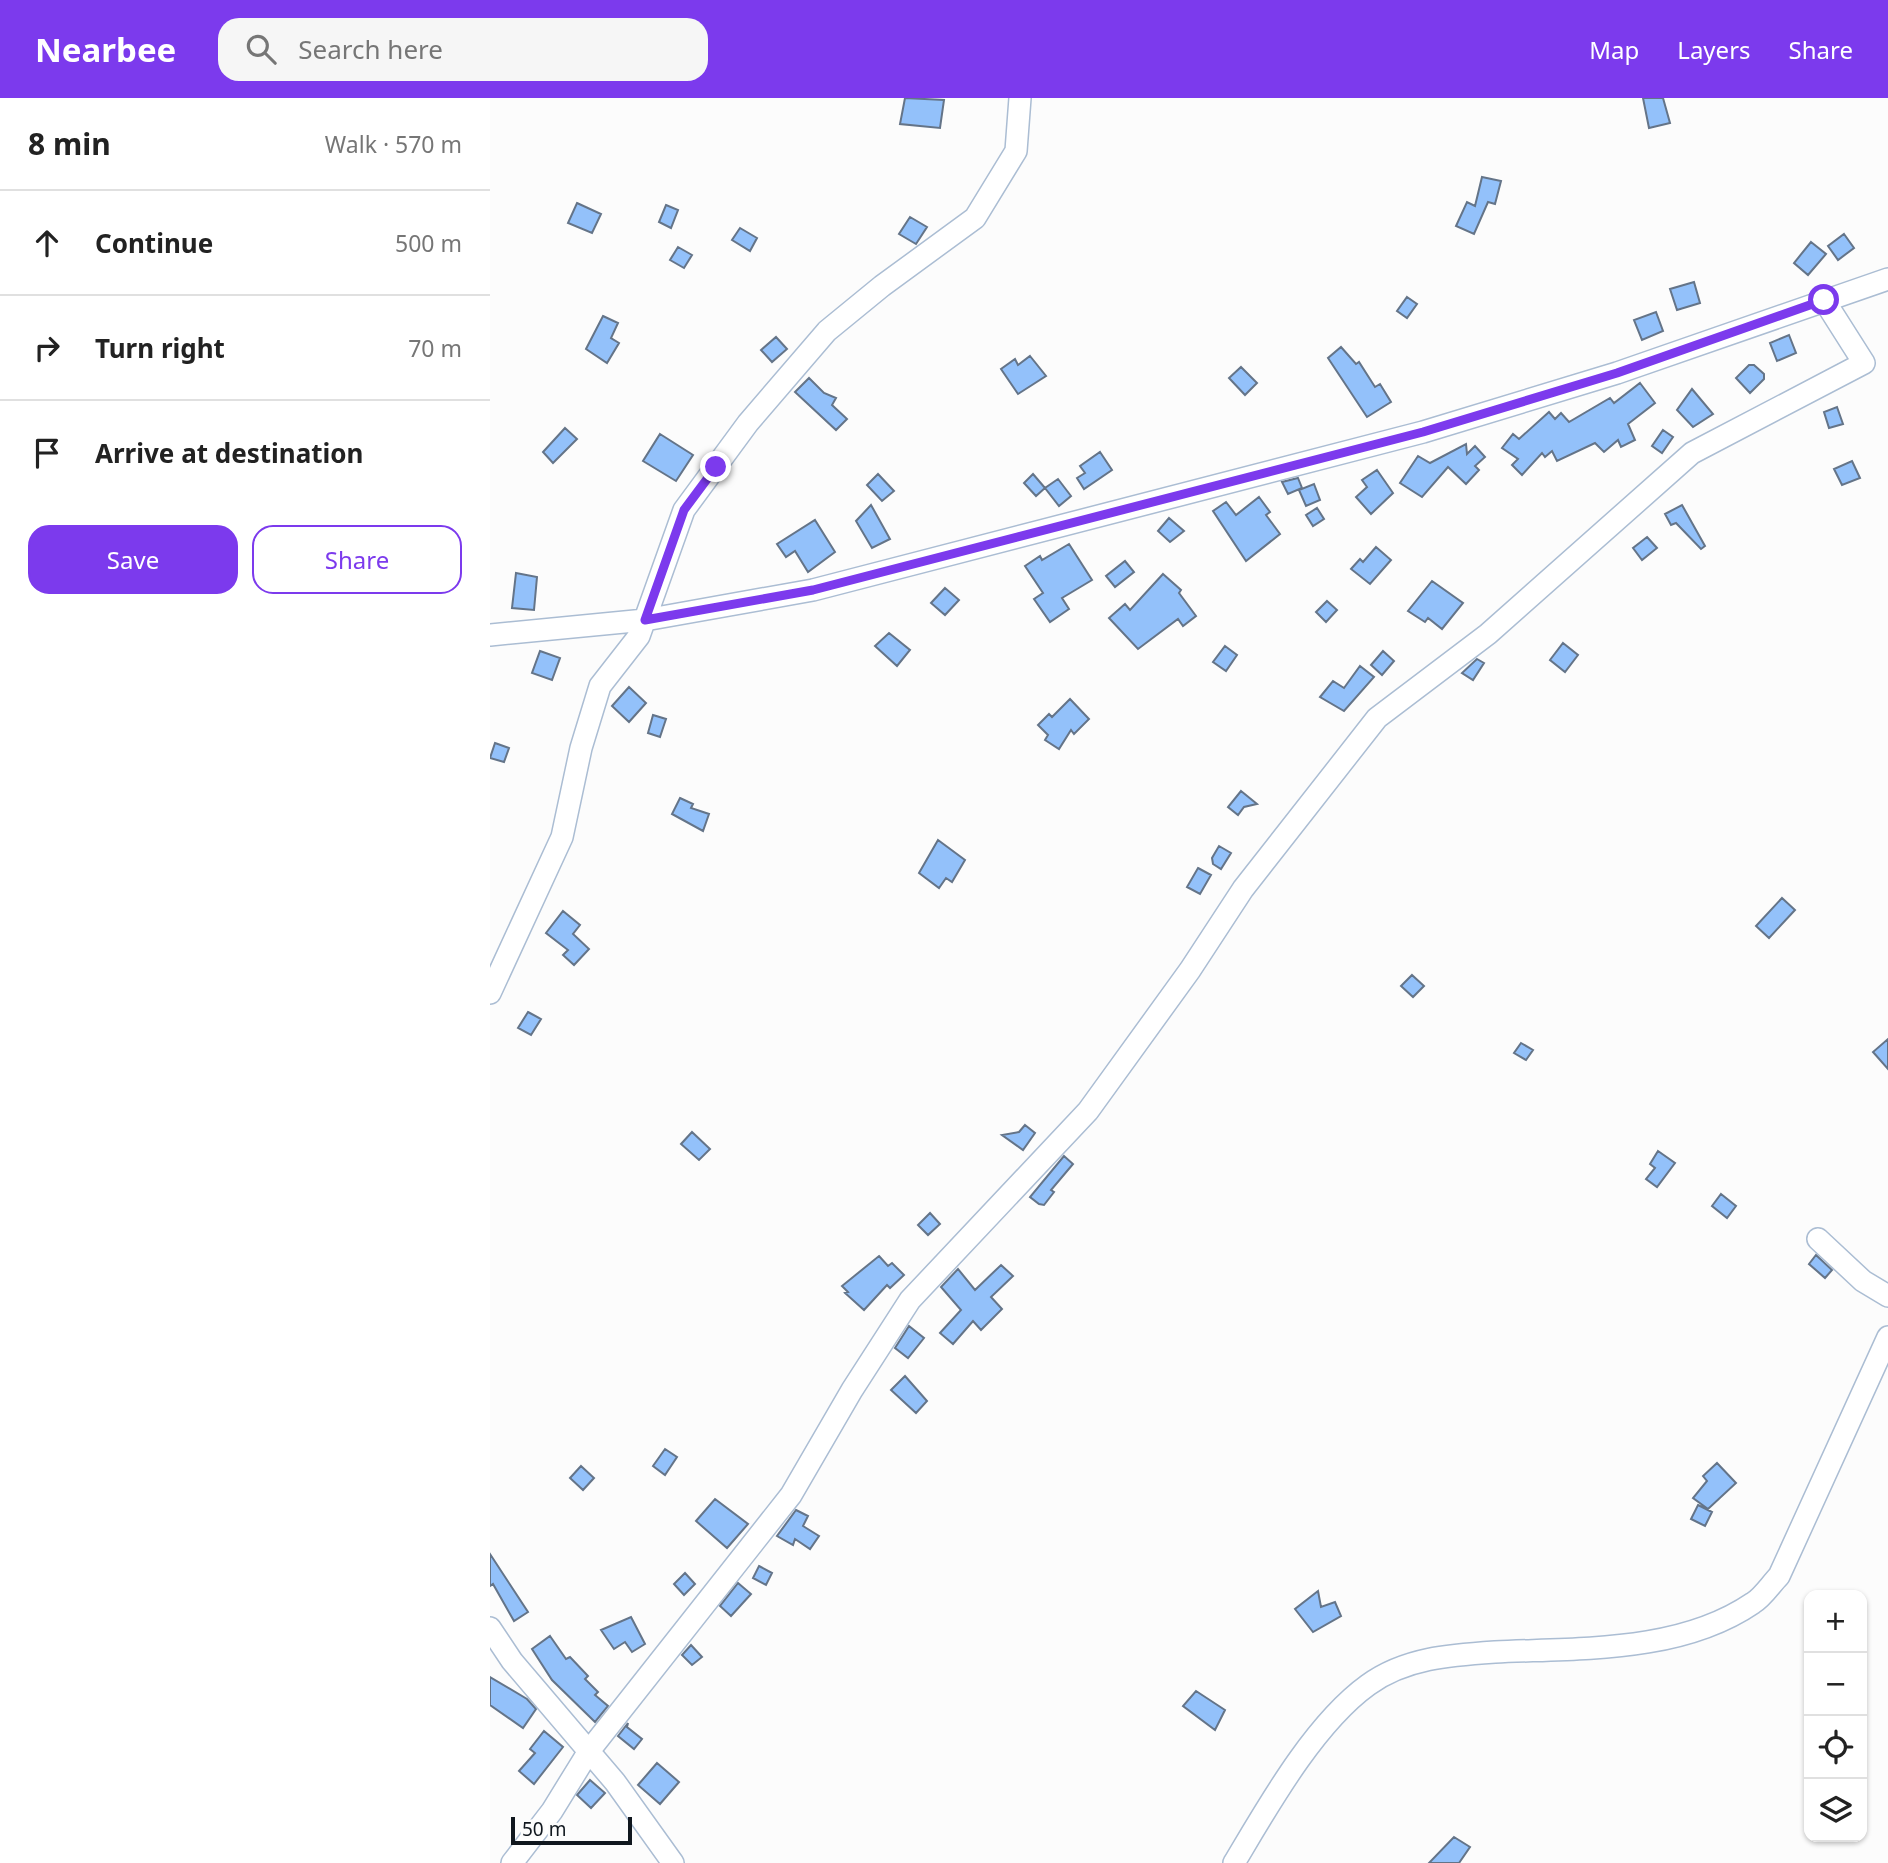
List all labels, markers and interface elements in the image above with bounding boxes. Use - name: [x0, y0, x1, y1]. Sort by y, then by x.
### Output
- search box: [218, 18, 708, 81]
- text: Nearbee: [35, 27, 176, 72]
- icon: search: [242, 30, 280, 68]
- text: Search here: [298, 31, 443, 67]
- text: Map: [1589, 33, 1639, 66]
- text: Layers: [1677, 33, 1751, 66]
- text: Share: [1789, 33, 1853, 66]
- text: 8 min: [28, 123, 111, 164]
- text: Walk · 570 m: [325, 128, 462, 160]
- icon: ahead: [28, 224, 66, 262]
- text: Continue: [95, 225, 213, 261]
- text: 500 m: [395, 227, 462, 259]
- route start: [1808, 284, 1839, 315]
- icon: right: [28, 329, 66, 367]
- text: Turn right: [95, 330, 225, 366]
- text: 70 m: [408, 332, 462, 364]
- icon: arrive: [28, 434, 66, 472]
- text: Arrive at destination: [95, 435, 364, 471]
- route end: [700, 451, 731, 482]
- button: Save: [28, 525, 238, 594]
- button: Share: [252, 525, 462, 594]
- map controls: [1804, 1590, 1867, 1842]
- button: +: [1804, 1590, 1867, 1653]
- button: −: [1804, 1653, 1867, 1716]
- button: locate: [1804, 1716, 1867, 1779]
- button: layers: [1804, 1779, 1867, 1842]
- scale bar: [511, 1814, 632, 1846]
- text: 50 m: [522, 1816, 566, 1842]

